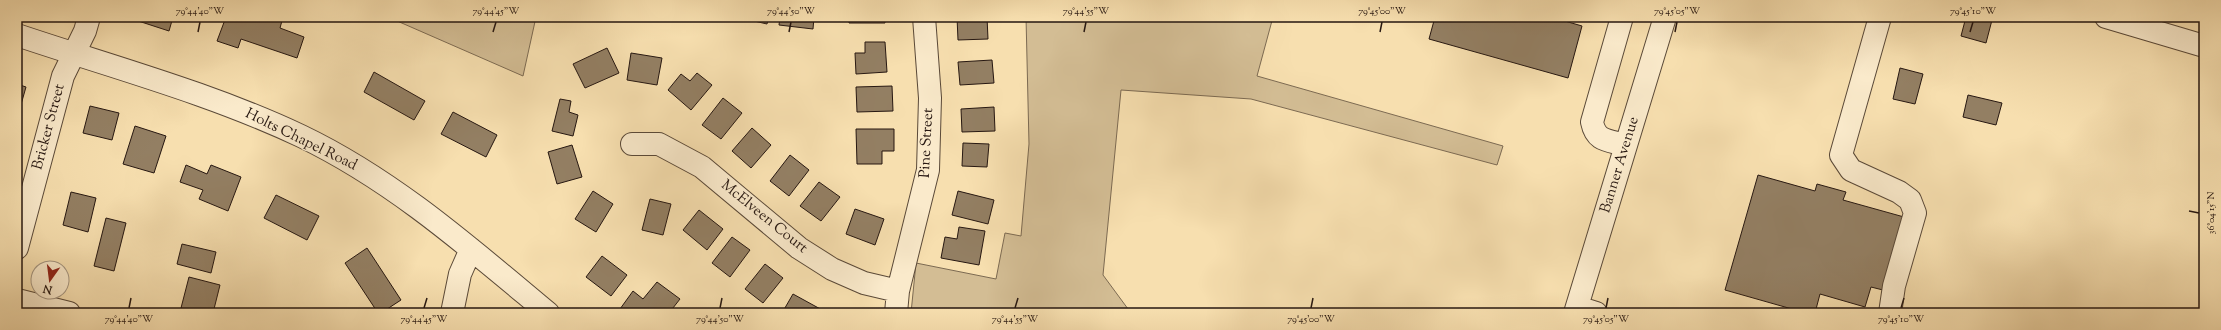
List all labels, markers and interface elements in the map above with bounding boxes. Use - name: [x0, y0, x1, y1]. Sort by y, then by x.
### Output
- text: 79°44'40"W: [176, 4, 224, 19]
- text: 79°44'45"W: [473, 4, 519, 19]
- text: 79°44'50"W: [767, 4, 815, 19]
- text: 79°44'55"W: [1063, 4, 1109, 19]
- text: 79°45'00"W: [1358, 4, 1406, 19]
- text: 79°45'05"W: [1654, 4, 1700, 19]
- text: 79°45'10"W: [1950, 4, 1996, 19]
- street label: Bricker Street: [27, 82, 71, 172]
- street label: Holts Chapel Road: [241, 104, 361, 176]
- street label: Pine Street: [915, 107, 939, 179]
- street label: Banner Avenue: [1595, 114, 1645, 216]
- street label: McElveen Court: [716, 175, 812, 259]
- text: 36°04'15"N: [2204, 192, 2219, 234]
- north arrow: [30, 260, 70, 300]
- text: N: [41, 280, 55, 298]
- text: 79°44'40"W: [105, 312, 153, 327]
- text: 79°44'45"W: [401, 312, 447, 327]
- text: 79°44'50"W: [696, 312, 744, 327]
- text: 79°44'55"W: [992, 312, 1038, 327]
- text: 79°45'00"W: [1287, 312, 1335, 327]
- text: 79°45'05"W: [1583, 312, 1629, 327]
- text: 79°45'10"W: [1878, 312, 1924, 327]

